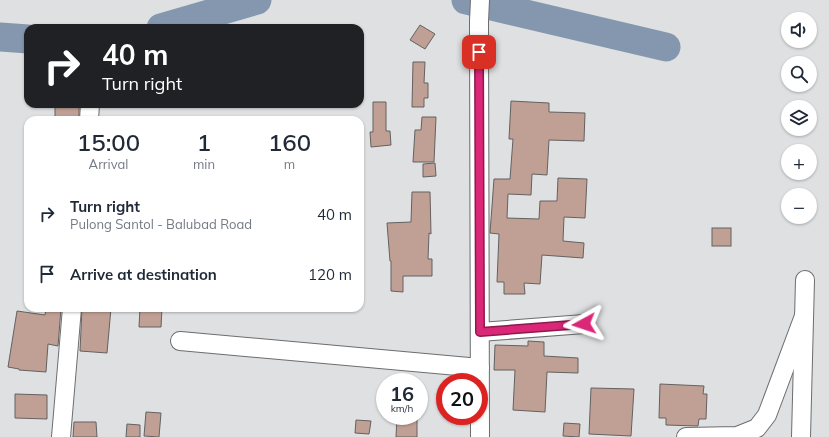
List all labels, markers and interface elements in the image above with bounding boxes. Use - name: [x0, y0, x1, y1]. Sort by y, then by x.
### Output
- map controls: [781, 12, 817, 224]
- button: sound: [781, 12, 817, 48]
- pin: [462, 35, 496, 69]
- text: 40 m: [102, 37, 168, 72]
- icon: right: [36, 40, 88, 92]
- icon: arrive: [468, 41, 490, 63]
- button: search: [781, 56, 817, 92]
- text: Turn right: [102, 72, 182, 95]
- button: layers: [781, 100, 817, 136]
- text: 15:00: [77, 127, 140, 157]
- text: 1: [197, 127, 211, 157]
- text: 160: [268, 127, 311, 157]
- button: +: [781, 144, 817, 180]
- text: Arrival: [89, 156, 128, 172]
- text: min: [193, 156, 215, 172]
- text: m: [284, 156, 295, 172]
- button: −: [781, 188, 817, 224]
- text: Turn right: [70, 197, 140, 216]
- icon: right: [36, 203, 58, 225]
- text: 40 m: [317, 205, 352, 224]
- text: Pulong Santol - Balubad Road: [70, 216, 252, 232]
- icon: arrive: [36, 263, 58, 285]
- text: Arrive at destination: [70, 265, 217, 284]
- text: 120 m: [308, 265, 352, 284]
- position arrow: [563, 303, 605, 345]
- speed limit sign: 20: [436, 373, 488, 425]
- text: 16: [390, 381, 414, 406]
- text: km/h: [391, 402, 413, 415]

